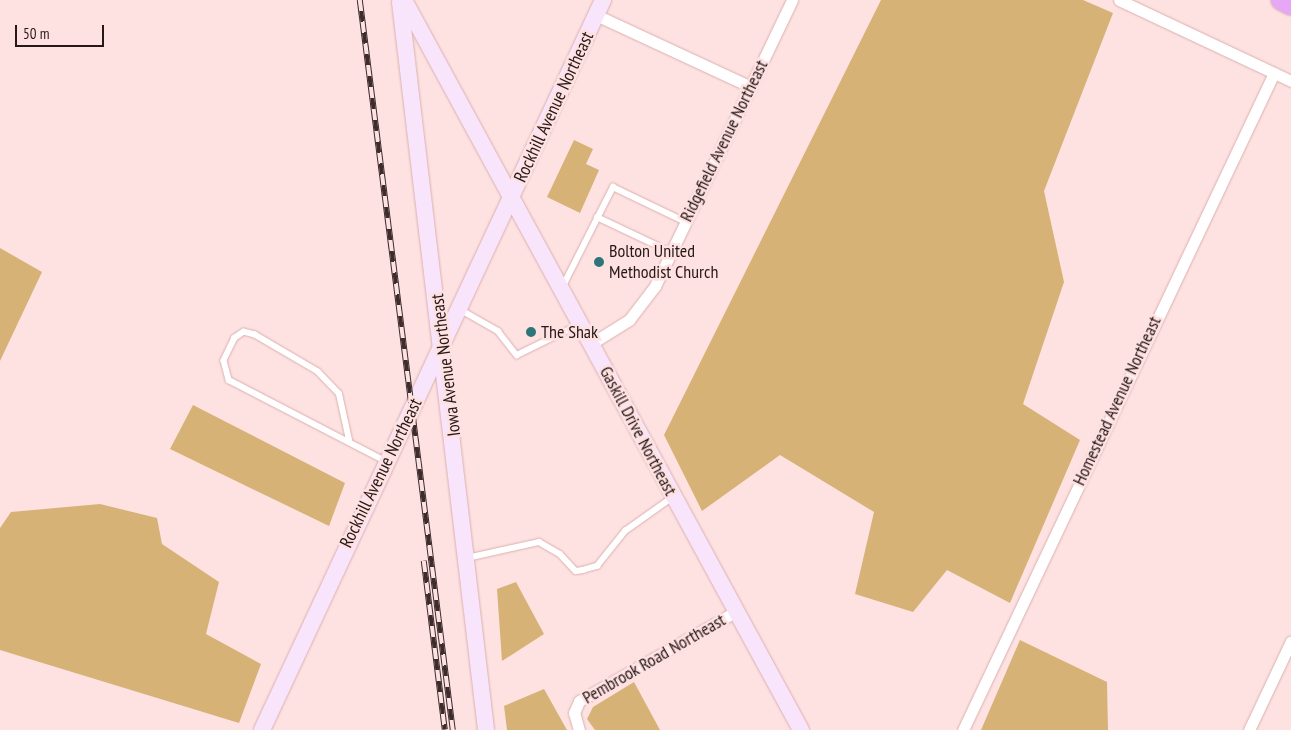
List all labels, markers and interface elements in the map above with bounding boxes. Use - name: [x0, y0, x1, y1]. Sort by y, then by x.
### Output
- scale bar: [18, 15, 106, 47]
- text: 50 m: [23, 24, 49, 43]
- street label: Rockhill Avenue Northeast: [510, 28, 598, 186]
- street label: Ridgefield Avenue Northeast: [675, 57, 773, 225]
- place label: Bolton United Methodist Church: [609, 241, 718, 284]
- marker: Bolton United Methodist Church: [593, 256, 605, 268]
- street label: Iowa Avenue Northeast: [426, 292, 466, 438]
- street label: Homestead Avenue Northeast: [1068, 313, 1166, 489]
- place label: The Shak: [541, 321, 598, 343]
- marker: The Shak: [525, 326, 537, 338]
- street label: Gaskill Drive Northeast: [595, 363, 681, 499]
- street label: Rockhill Avenue Northeast: [335, 395, 427, 551]
- street label: Pembrook Road Northeast: [579, 609, 729, 709]

